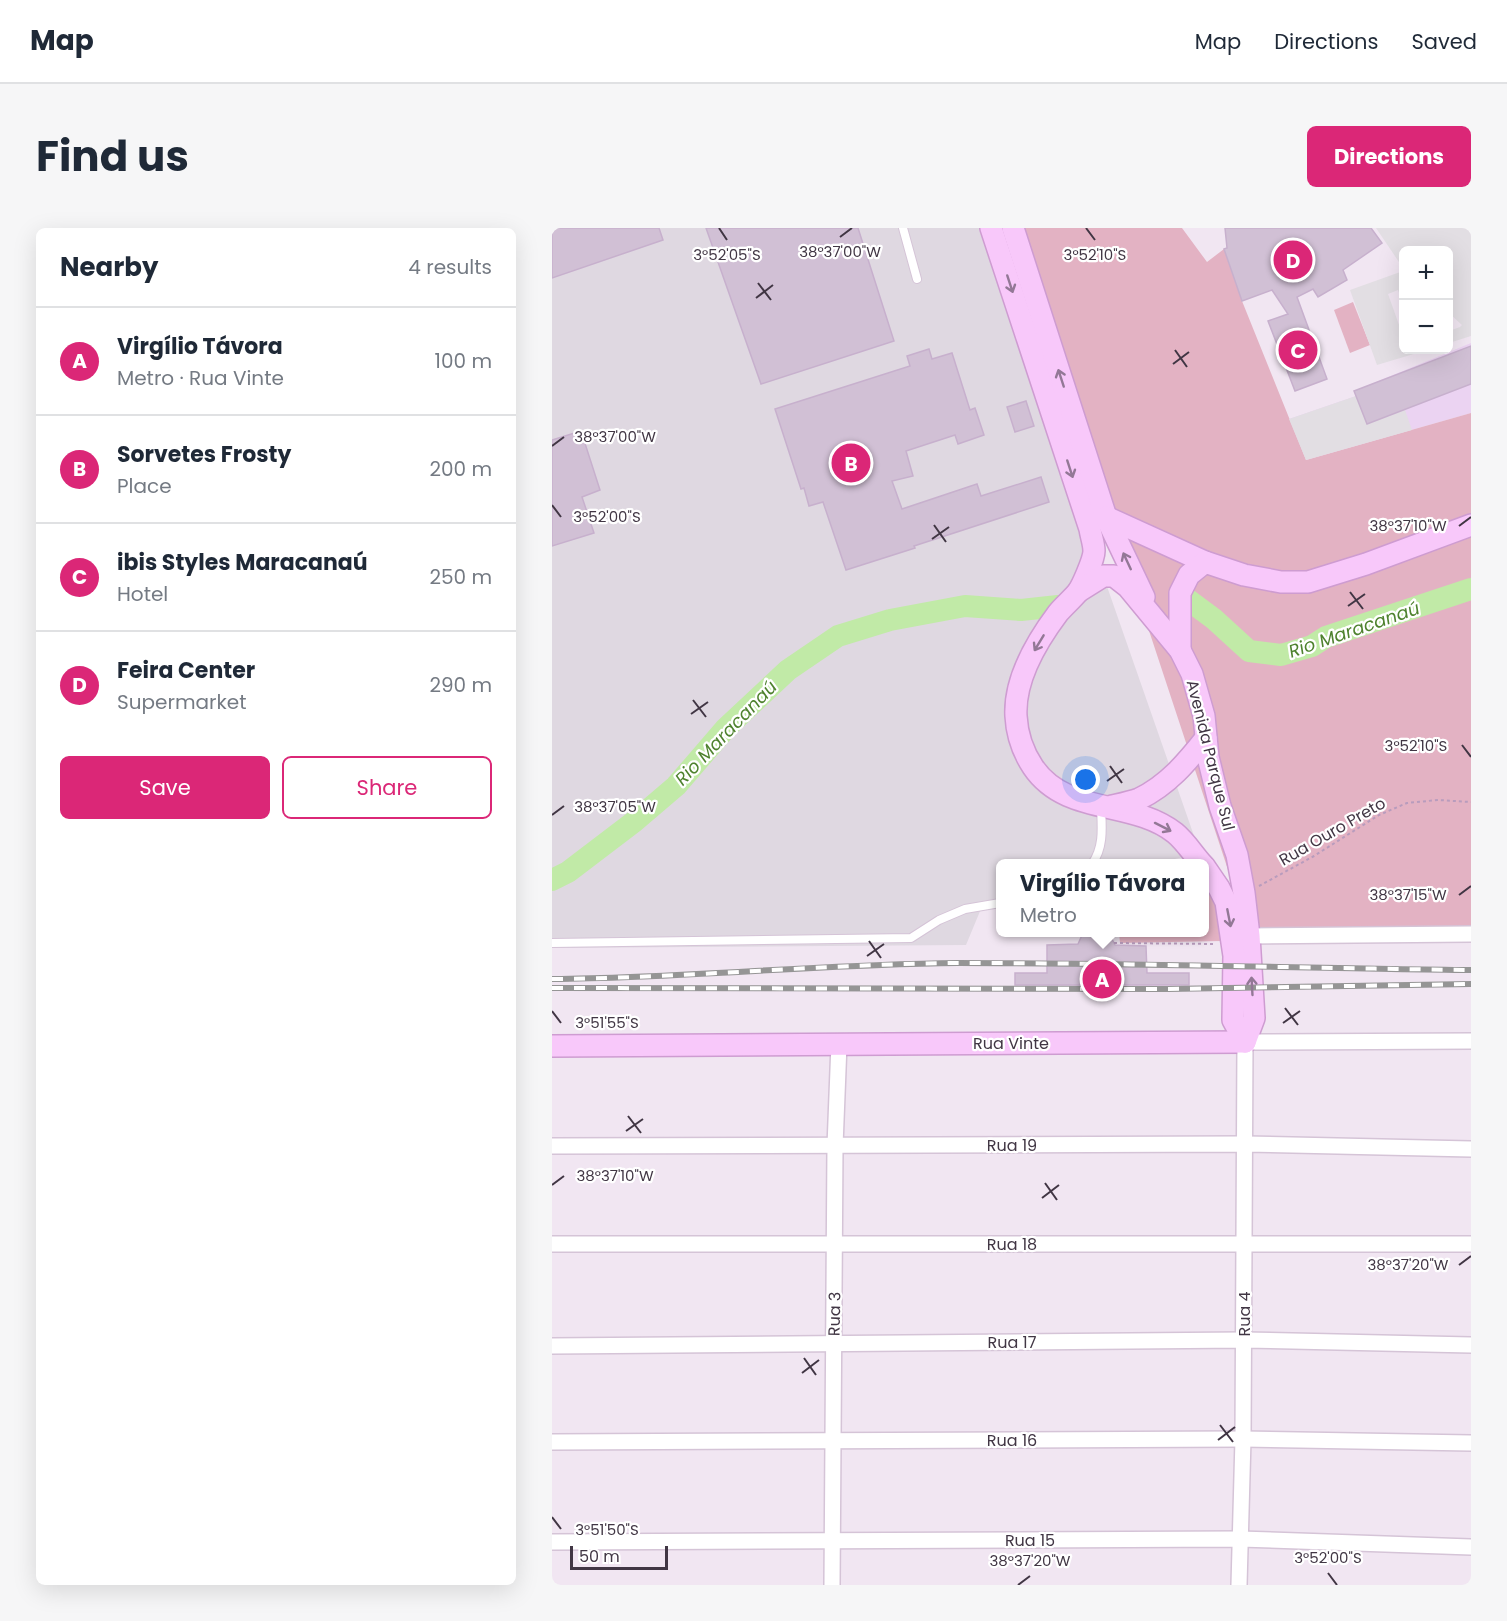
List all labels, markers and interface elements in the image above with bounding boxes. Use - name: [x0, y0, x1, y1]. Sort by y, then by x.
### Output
- text: Map: [30, 21, 94, 60]
- text: Map: [1195, 27, 1241, 56]
- text: Directions: [1274, 27, 1378, 56]
- text: Saved: [1411, 27, 1477, 56]
- button: Directions: [1307, 126, 1471, 187]
- text: Find us: [36, 127, 189, 186]
- pin: D: [1274, 237, 1312, 282]
- text: 38°37'00"W: [799, 241, 881, 262]
- text: 3°52'05"S: [693, 244, 761, 265]
- text: 3°52'10"S: [1064, 244, 1126, 265]
- map controls: [1399, 246, 1453, 354]
- button: +: [1399, 246, 1453, 300]
- text: Nearby: [60, 249, 158, 285]
- text: 4 results: [408, 253, 492, 281]
- one-way arrow: [1005, 274, 1016, 293]
- button: −: [1399, 300, 1453, 354]
- pin: C: [1278, 328, 1318, 372]
- text: Virgílio Távora: [117, 331, 283, 362]
- text: A: [72, 347, 87, 375]
- text: 100 m: [435, 347, 492, 375]
- text: Metro · Rua Vinte: [117, 364, 284, 392]
- one-way arrow: [1055, 369, 1066, 388]
- text: 38°37'00"W: [574, 426, 656, 447]
- text: Sorvetes Frosty: [117, 439, 291, 470]
- pin: B: [832, 440, 870, 486]
- text: B: [73, 455, 86, 483]
- text: 200 m: [429, 455, 492, 483]
- one-way arrow: [1065, 459, 1076, 478]
- text: Place: [117, 472, 172, 500]
- text: 3°52'00"S: [573, 506, 641, 527]
- text: 38°37'10"W: [1369, 515, 1447, 536]
- text: ibis Styles Maracanaú: [117, 547, 368, 578]
- one-way arrow: [1121, 553, 1133, 571]
- text: C: [72, 563, 87, 591]
- text: 250 m: [429, 563, 492, 591]
- text: Hotel: [117, 580, 168, 608]
- water label: Rio Maracanaú: [1285, 595, 1423, 664]
- one-way arrow: [1033, 635, 1046, 652]
- text: Feira Center: [117, 655, 255, 686]
- text: D: [72, 671, 87, 699]
- text: 290 m: [429, 671, 492, 699]
- water label: Rio Maracanaú: [669, 675, 782, 791]
- street label: Avenida Parque Sul: [1181, 677, 1240, 833]
- text: Supermarket: [117, 688, 246, 716]
- text: 3°52'10"S: [1385, 735, 1447, 756]
- button: Save: [60, 756, 270, 819]
- button: Share: [282, 756, 492, 819]
- your location: [1071, 765, 1100, 794]
- street label: Rua Ouro Preto: [1275, 792, 1390, 871]
- text: 38°37'05"W: [574, 796, 656, 817]
- one-way arrow: [1153, 821, 1171, 833]
- popup: [996, 859, 1209, 937]
- text: Virgílio Távora: [1020, 868, 1185, 899]
- text: 38°37'15"W: [1369, 884, 1447, 905]
- text: Metro: [1020, 901, 1077, 929]
- one-way arrow: [1224, 908, 1235, 928]
- pin: A: [1082, 956, 1122, 1002]
- one-way arrow: [1246, 976, 1257, 996]
- text: 3°51'55"S: [575, 1012, 639, 1033]
- street label: Rua Vinte: [973, 1032, 1049, 1055]
- street label: Rua 19: [987, 1134, 1037, 1157]
- text: 38°37'10"W: [576, 1165, 654, 1186]
- street label: Rua 18: [987, 1233, 1037, 1256]
- text: 38°37'20"W: [1368, 1254, 1449, 1275]
- street label: Rua 4: [1233, 1291, 1256, 1337]
- street label: Rua 3: [823, 1292, 846, 1336]
- street label: Rua 17: [988, 1331, 1037, 1354]
- street label: Rua 16: [987, 1429, 1037, 1452]
- text: 3°51'50"S: [575, 1519, 639, 1540]
- street label: Rua 15: [1005, 1529, 1055, 1552]
- scale bar: [570, 1543, 668, 1570]
- text: 50 m: [579, 1545, 620, 1568]
- text: 3°52'00"S: [1294, 1547, 1362, 1568]
- text: 38°37'20"W: [990, 1550, 1071, 1571]

